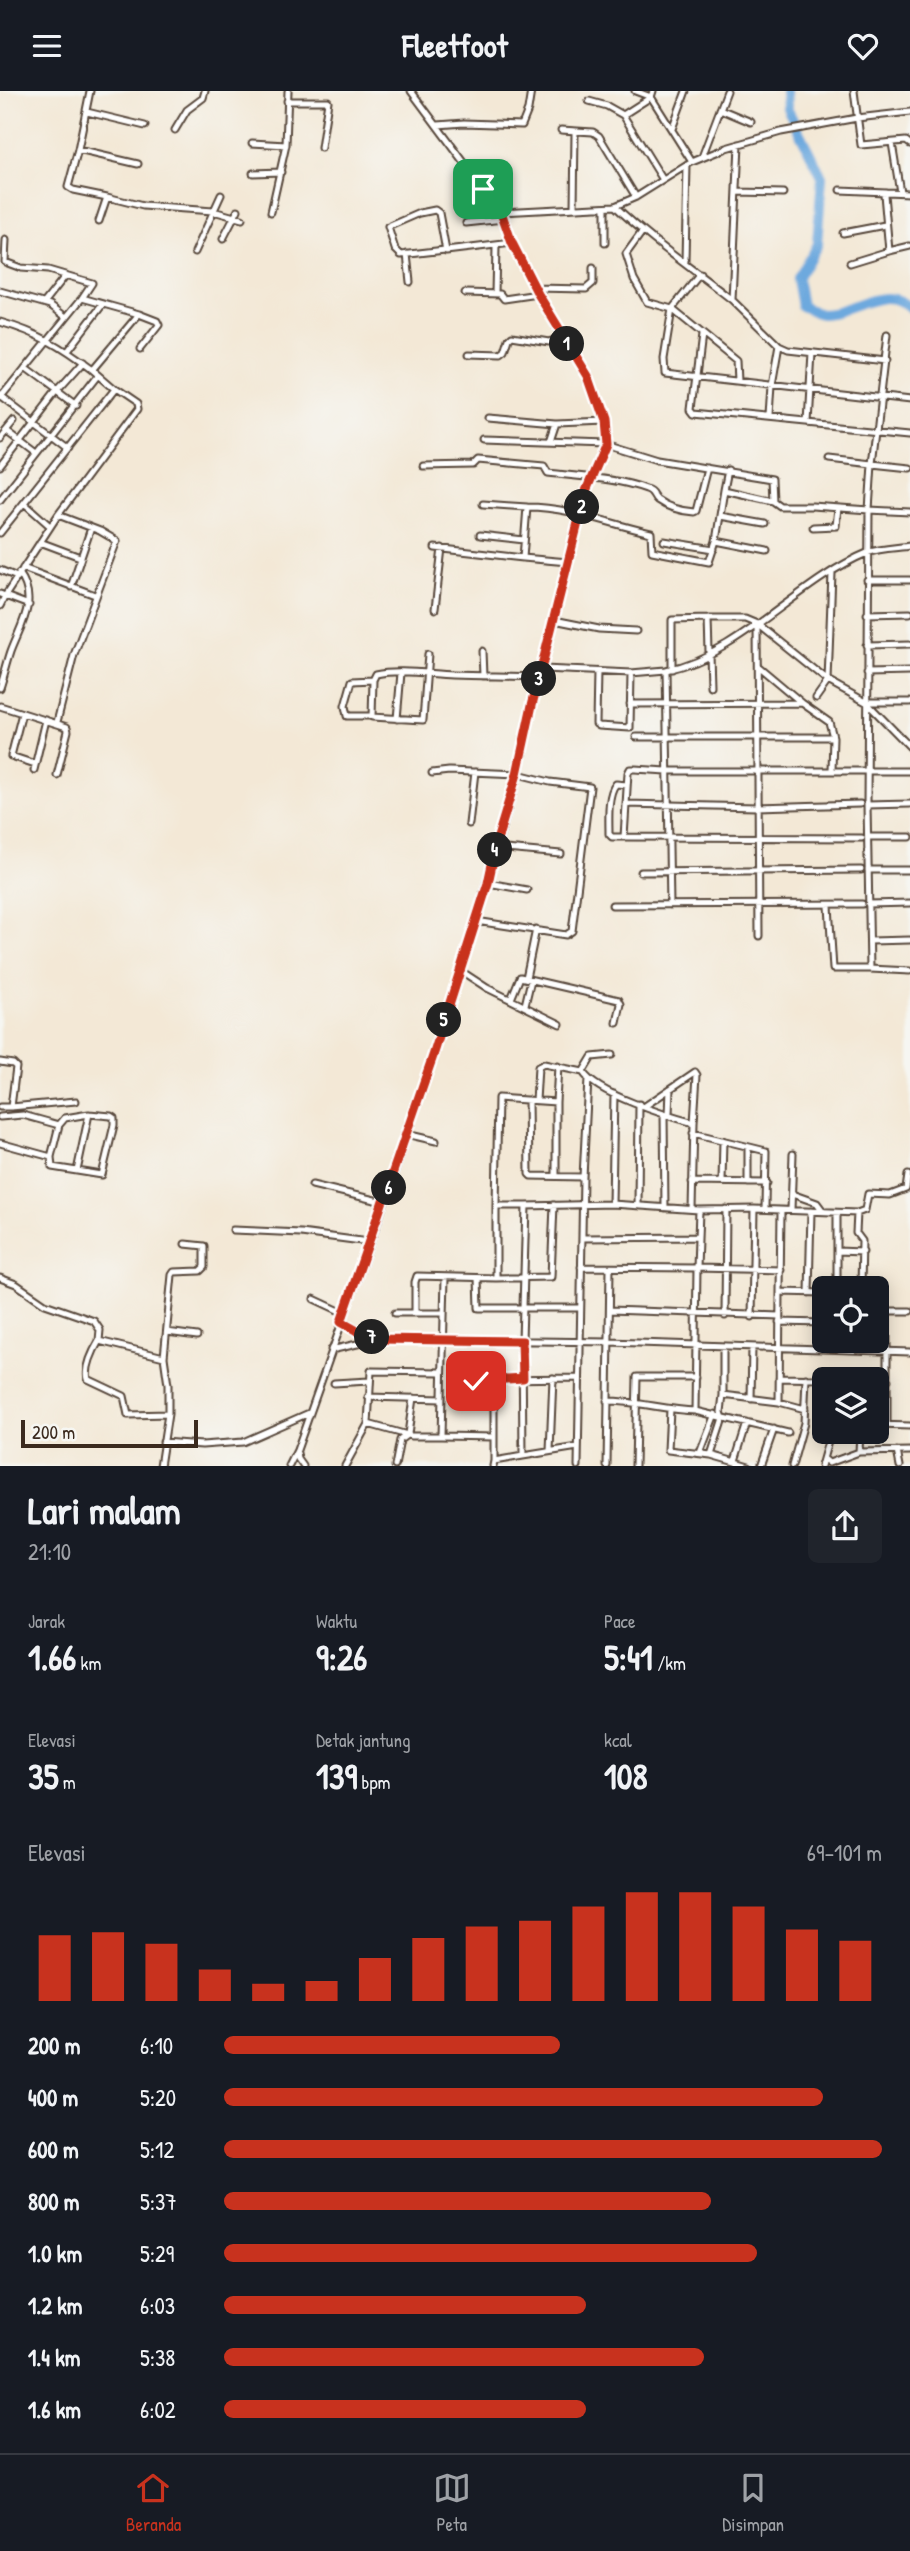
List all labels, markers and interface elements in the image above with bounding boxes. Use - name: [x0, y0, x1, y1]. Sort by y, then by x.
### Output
- text: Fleetfoot: [402, 24, 508, 67]
- icon: menu: [28, 27, 66, 65]
- icon: heart: [844, 27, 882, 65]
- pin: [453, 159, 513, 219]
- icon: arrive: [464, 170, 502, 208]
- pin: 1: [550, 327, 584, 361]
- text: 1: [563, 330, 570, 356]
- pin: 2: [564, 489, 600, 525]
- text: 2: [577, 493, 586, 519]
- pin: 3: [522, 661, 556, 697]
- text: 3: [534, 665, 543, 691]
- pin: 4: [477, 833, 512, 867]
- text: 4: [491, 836, 498, 862]
- pin: 5: [426, 1003, 462, 1037]
- text: 5: [439, 1006, 448, 1032]
- pin: 6: [372, 1171, 406, 1205]
- text: 6: [385, 1174, 392, 1200]
- map controls: [812, 1276, 889, 1444]
- button: locate: [812, 1276, 889, 1353]
- pin: 7: [354, 1319, 390, 1355]
- text: 7: [367, 1323, 376, 1349]
- pin: [446, 1351, 506, 1411]
- icon: check: [457, 1362, 495, 1400]
- button: layers: [812, 1367, 889, 1444]
- scale bar: [21, 1417, 198, 1449]
- text: 200 m: [32, 1419, 75, 1445]
- text: Lari malam: [28, 1484, 181, 1536]
- button: share: [808, 1489, 882, 1563]
- text: 21:10: [28, 1536, 71, 1567]
- text: Jarak: [28, 1608, 65, 1634]
- text: Waktu: [316, 1608, 357, 1634]
- text: Pace: [604, 1608, 636, 1634]
- text: 1.66: [28, 1634, 76, 1681]
- text: 9:26: [316, 1634, 367, 1681]
- text: 5:41: [604, 1634, 653, 1681]
- text: km: [76, 1650, 101, 1676]
- text: /km: [653, 1650, 686, 1676]
- text: Elevasi: [28, 1727, 76, 1753]
- text: Detak jantung: [316, 1727, 411, 1753]
- text: kcal: [604, 1727, 632, 1753]
- text: 35: [28, 1753, 59, 1800]
- text: 139: [316, 1753, 357, 1800]
- text: 108: [604, 1753, 648, 1800]
- text: m: [59, 1769, 76, 1795]
- text: bpm: [357, 1769, 391, 1795]
- text: Elevasi: [28, 1837, 86, 1868]
- text: 69–101 m: [807, 1837, 882, 1868]
- text: 200 m: [28, 2030, 80, 2061]
- text: 6:10: [140, 2030, 173, 2061]
- text: 400 m: [28, 2082, 78, 2113]
- text: 5:20: [140, 2082, 176, 2113]
- text: 600 m: [28, 2134, 79, 2165]
- text: 5:12: [140, 2134, 174, 2165]
- text: 800 m: [28, 2186, 80, 2217]
- text: 5:37: [140, 2186, 177, 2217]
- text: 1.0 km: [28, 2238, 82, 2269]
- text: 5:29: [140, 2238, 174, 2269]
- text: 1.2 km: [28, 2290, 83, 2321]
- text: 6:03: [140, 2290, 175, 2321]
- text: 1.4 km: [28, 2342, 80, 2373]
- text: 5:38: [140, 2342, 175, 2373]
- text: 1.6 km: [28, 2394, 81, 2425]
- text: 6:02: [140, 2394, 176, 2425]
- tab: Beranda: [126, 2469, 181, 2537]
- tab: Peta: [433, 2469, 471, 2537]
- tab: Disimpan: [722, 2469, 784, 2537]

